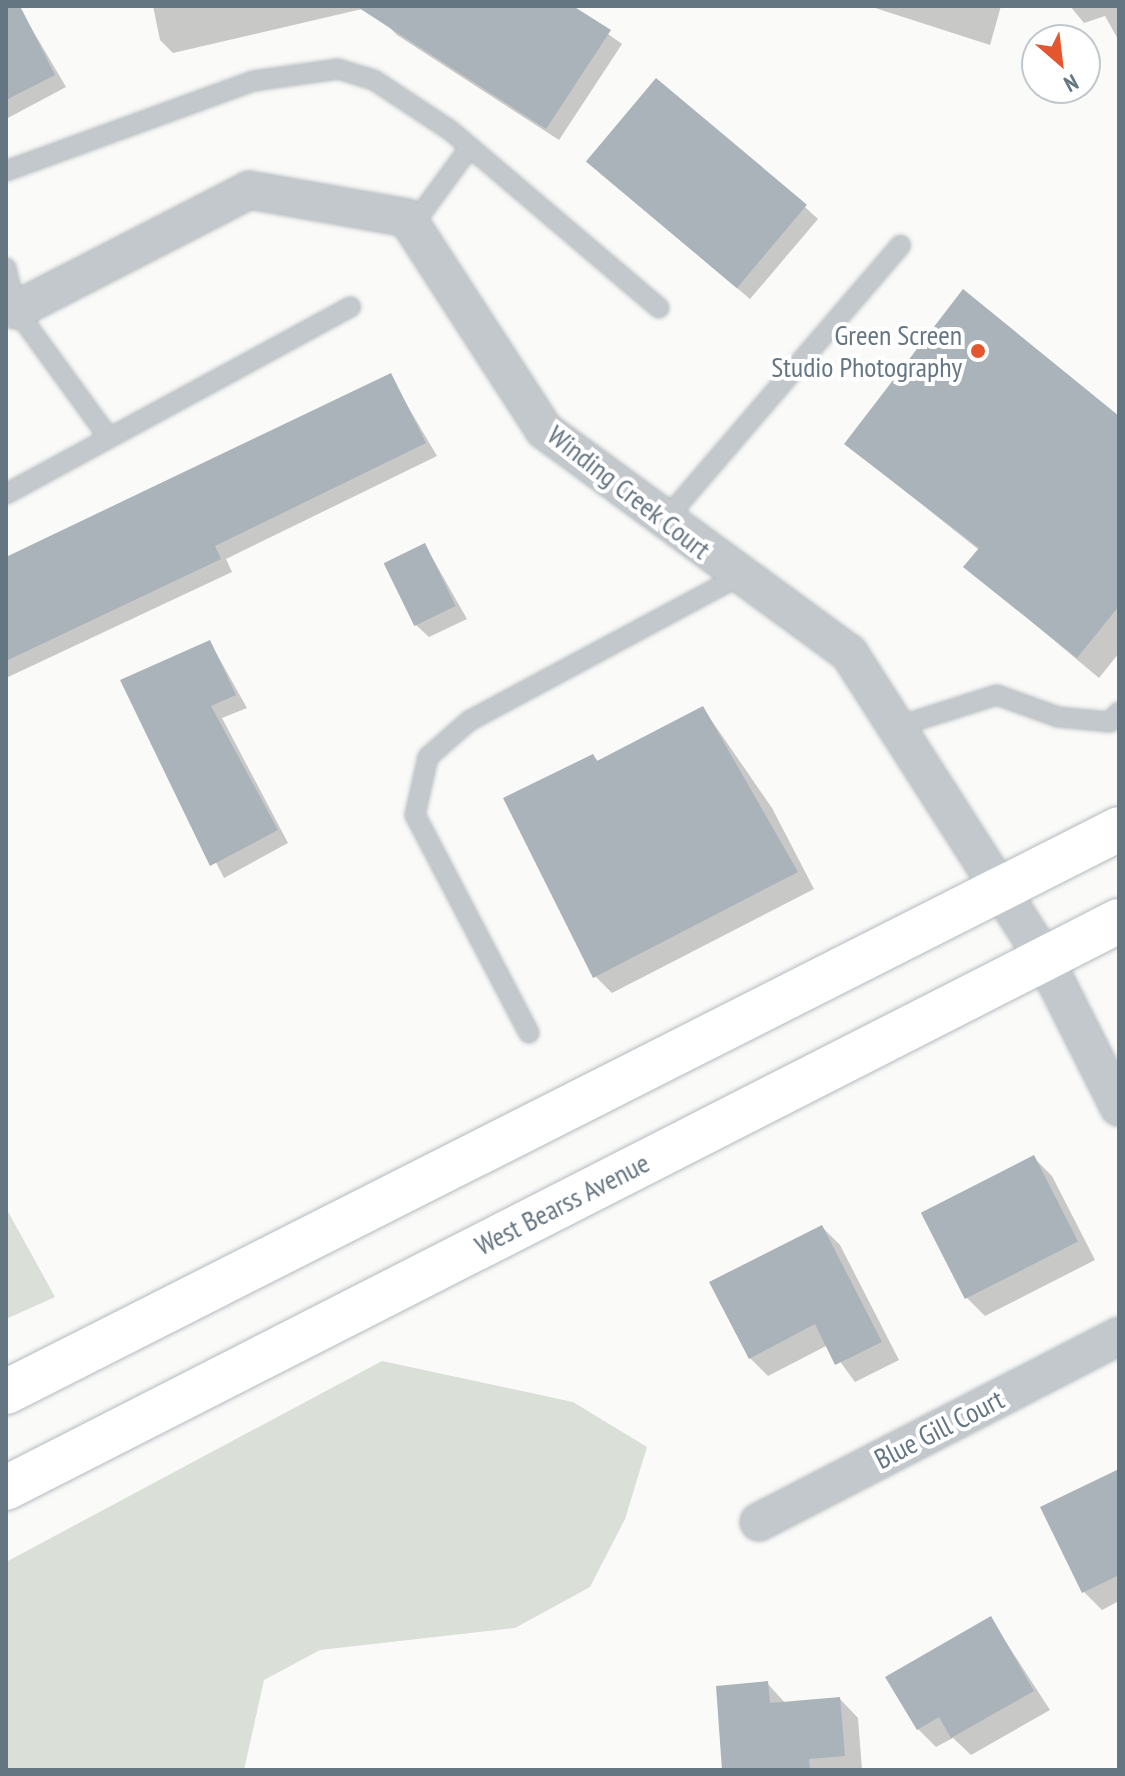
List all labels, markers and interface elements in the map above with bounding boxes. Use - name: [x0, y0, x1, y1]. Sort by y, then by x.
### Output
- north arrow: [1021, 24, 1101, 104]
- text: N: [1060, 68, 1083, 99]
- place label: Green Screen Studio Photography: [771, 318, 962, 384]
- marker: Green Screen Studio Photography: [969, 342, 987, 360]
- street label: Winding Creek Court: [541, 418, 717, 566]
- street label: West Bearss Avenue: [469, 1145, 655, 1263]
- street label: Blue Gill Court: [869, 1382, 1009, 1476]

